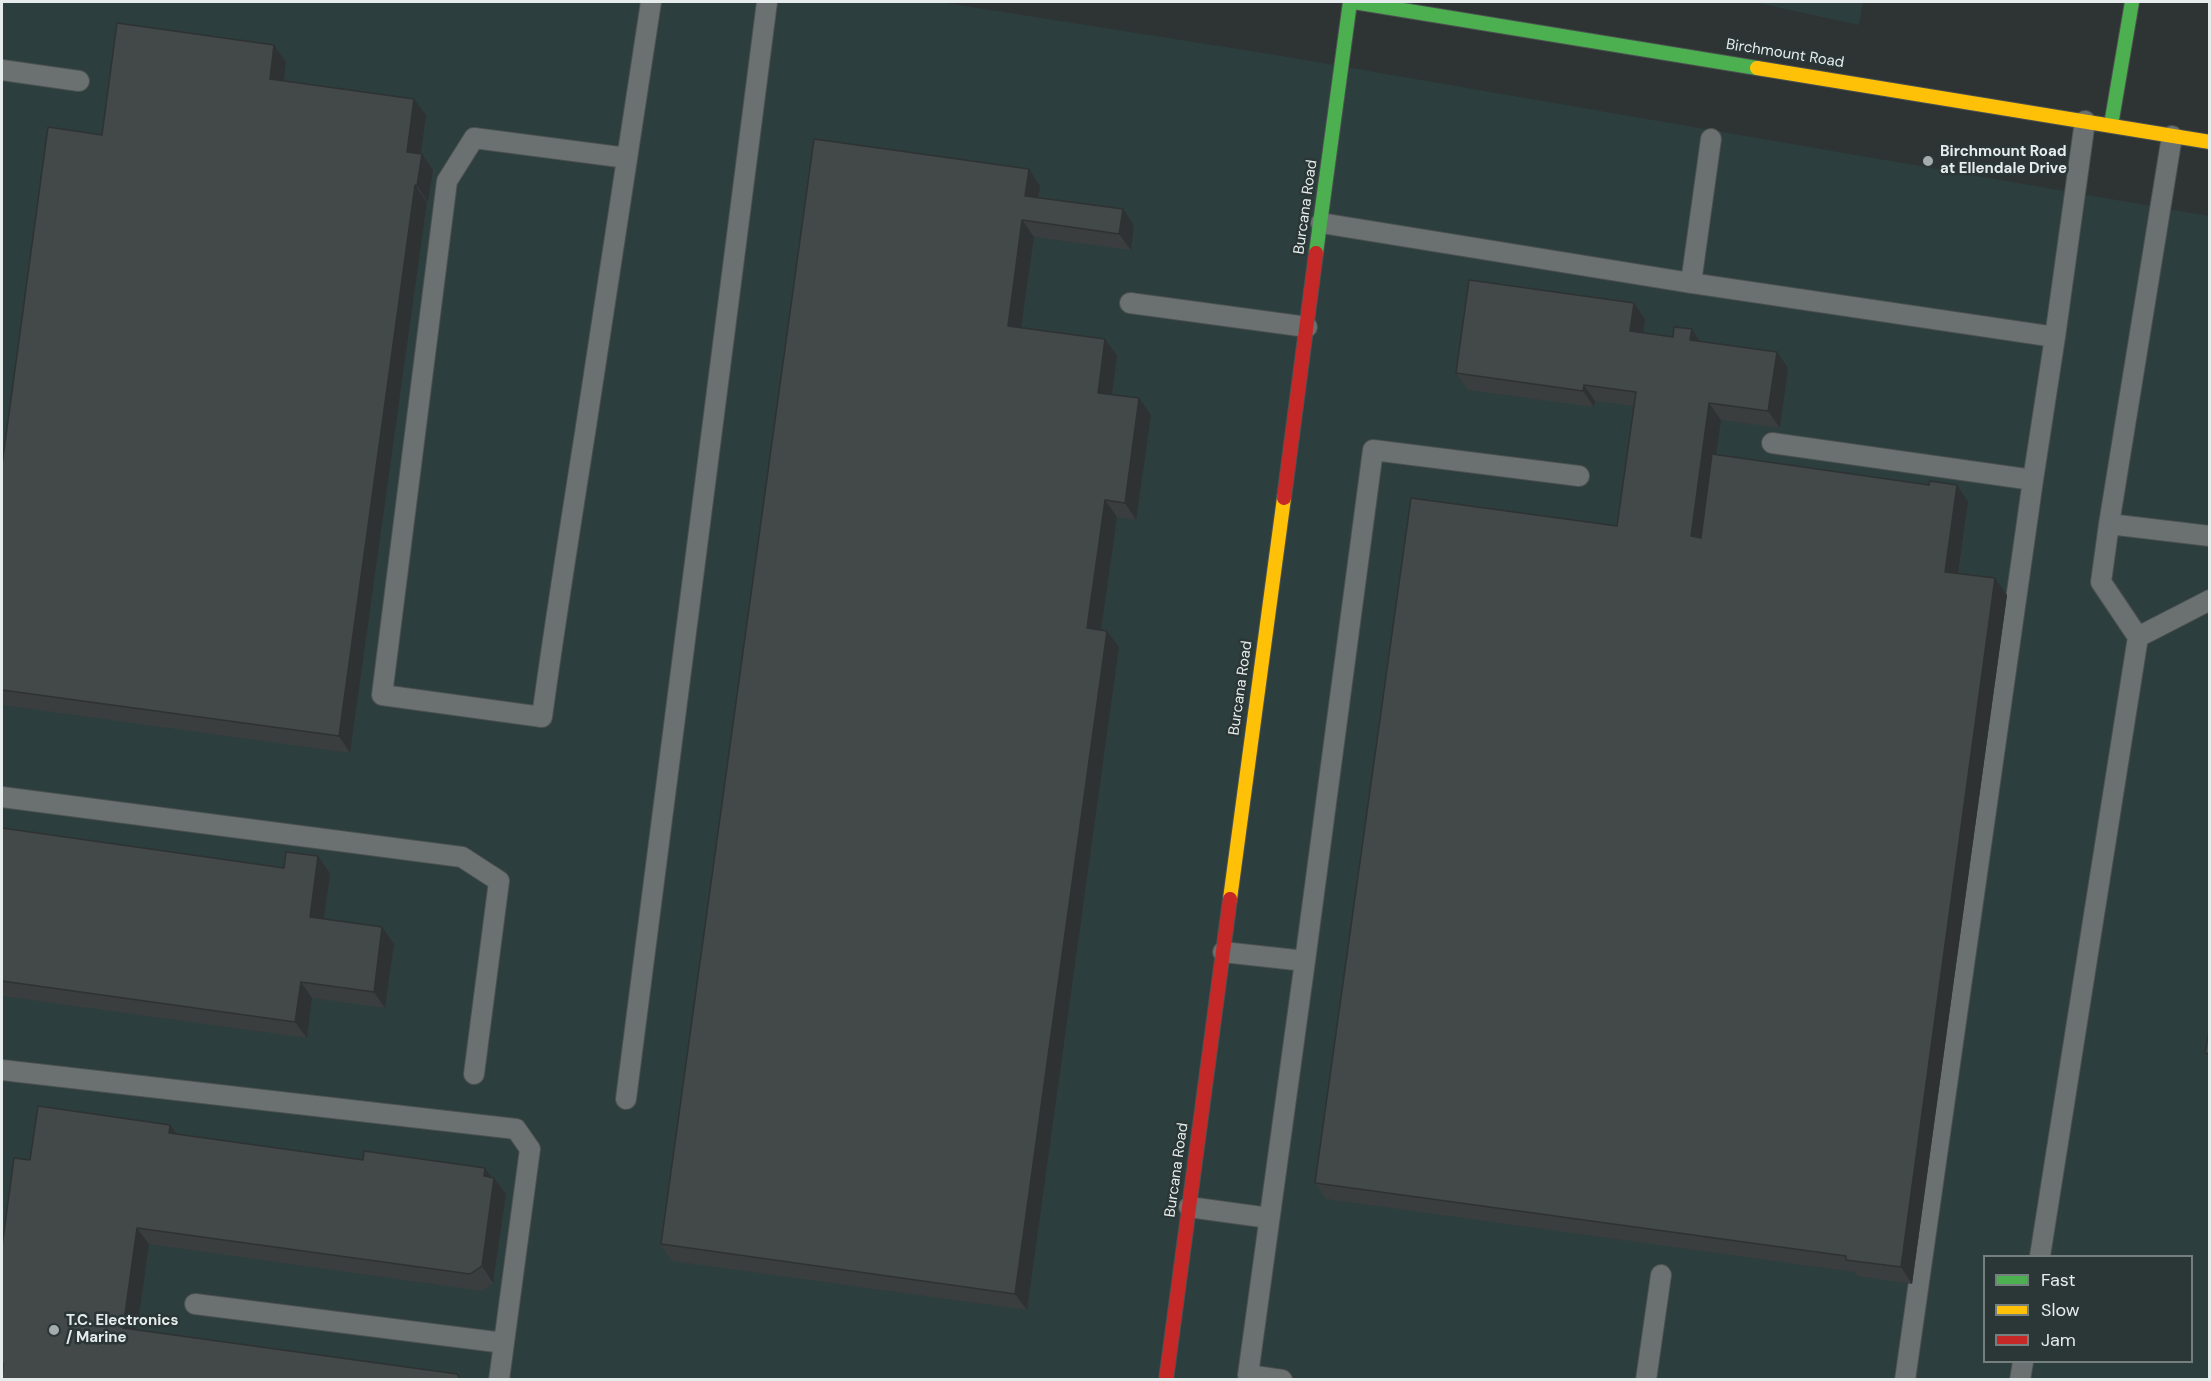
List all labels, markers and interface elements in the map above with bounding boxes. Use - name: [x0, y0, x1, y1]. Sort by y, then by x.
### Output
- street label: Birchmount Road: [1725, 36, 1845, 72]
- place label: Birchmount Road at Ellendale Drive: [1940, 143, 2067, 178]
- marker: Birchmount Road at Ellendale Drive: [1921, 154, 1935, 168]
- street label: Burcana Road: [1290, 159, 1322, 255]
- street label: Burcana Road: [1225, 640, 1257, 736]
- street label: Burcana Road: [1161, 1122, 1193, 1218]
- legend: [1983, 1255, 2193, 1363]
- text: Fast: [2041, 1268, 2076, 1292]
- text: Slow: [2041, 1298, 2080, 1322]
- place label: T.C. Electronics / Marine: [66, 1312, 178, 1347]
- marker: T.C. Electronics / Marine: [47, 1323, 61, 1337]
- text: Jam: [2041, 1328, 2076, 1352]

